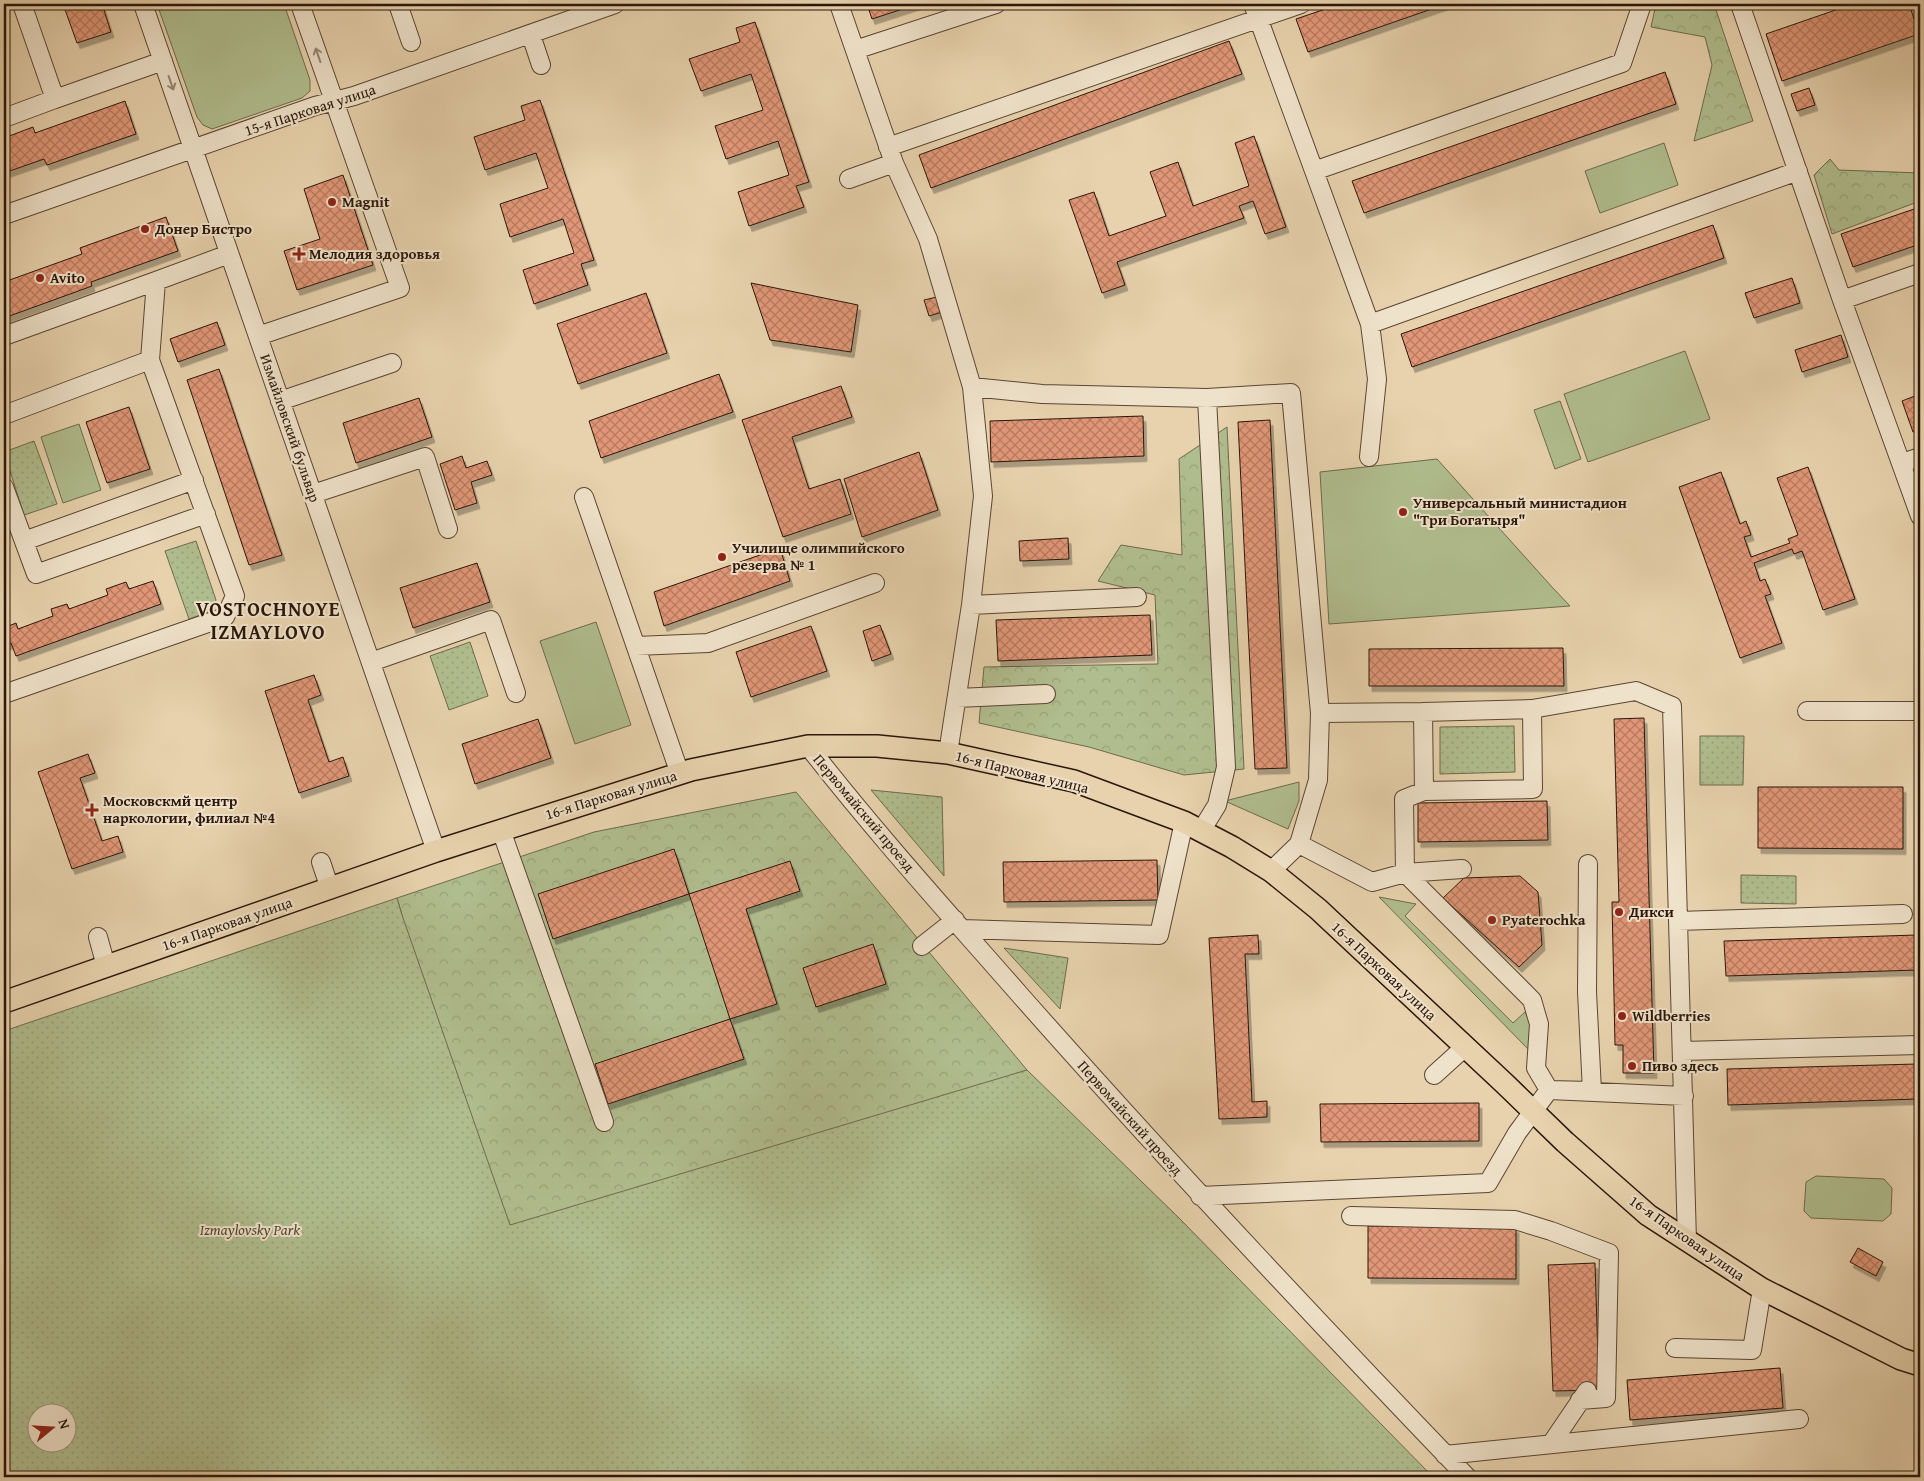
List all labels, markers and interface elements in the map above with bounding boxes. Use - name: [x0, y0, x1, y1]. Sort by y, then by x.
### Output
- one-way arrow: [313, 48, 322, 64]
- one-way arrow: [167, 75, 176, 90]
- street label: 15-я Парковая улица: [242, 78, 379, 141]
- place label: Magnit: [342, 191, 390, 212]
- marker: Magnit: [326, 196, 338, 208]
- place label: Донер Бистро: [154, 218, 252, 239]
- marker: Донер Бистро: [139, 223, 151, 235]
- place label: Мелодия здоровья: [309, 243, 440, 264]
- marker: Мелодия здоровья: [293, 248, 305, 260]
- place label: Avito: [50, 267, 85, 288]
- marker: Avito: [34, 272, 46, 284]
- street label: Измайловский бульвар: [255, 351, 326, 505]
- place label: Универсальный министадион "Три Богатыря": [1413, 492, 1627, 530]
- marker: Универсальный министадион "Три Богатыря": [1397, 506, 1409, 518]
- place label: Училище олимпийского резерва № 1: [732, 537, 905, 575]
- marker: Училище олимпийского резерва № 1: [716, 551, 728, 563]
- district label: VOSTOCHNOYE IZMAYLOVO: [196, 594, 340, 646]
- street label: 16-я Парковая улица: [953, 745, 1092, 798]
- street label: Первомайский проезд: [809, 749, 920, 876]
- street label: 16-я Парковая улица: [542, 764, 680, 825]
- place label: Московскмй центр наркологии, филиал №4: [103, 790, 276, 828]
- marker: Московскмй центр наркологии, филиал №4: [85, 803, 99, 817]
- street label: 16-я Парковая улица: [159, 891, 296, 956]
- place label: Дикси: [1628, 901, 1674, 922]
- marker: Дикси: [1613, 906, 1625, 918]
- place label: Pyaterochka: [1502, 909, 1586, 930]
- marker: Pyaterochka: [1486, 914, 1498, 926]
- street label: 16-я Парковая улица: [1327, 916, 1442, 1026]
- place label: Wildberries: [1632, 1005, 1710, 1026]
- marker: Wildberries: [1616, 1010, 1628, 1022]
- place label: Пиво здесь: [1642, 1055, 1719, 1076]
- street label: Первомайский проезд: [1073, 1056, 1188, 1180]
- marker: Пиво здесь: [1626, 1060, 1638, 1072]
- street label: 16-я Парковая улица: [1625, 1190, 1750, 1286]
- park label: Izmaylovsky Park: [200, 1219, 300, 1240]
- north arrow: [28, 1404, 78, 1454]
- text: N: [53, 1416, 76, 1432]

